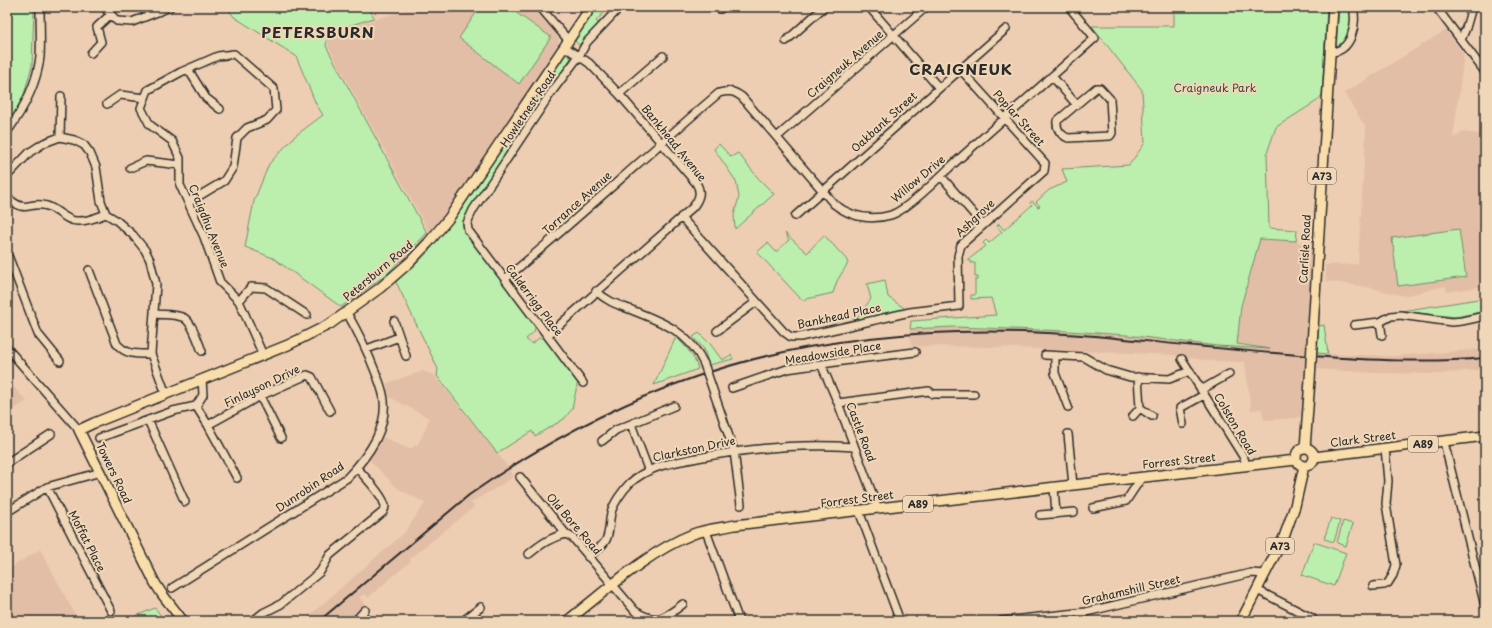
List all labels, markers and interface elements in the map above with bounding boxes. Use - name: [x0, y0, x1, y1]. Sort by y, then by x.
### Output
- district label: PETERSBURN: [261, 20, 375, 43]
- street label: Craigneuk Avenue: [803, 26, 887, 102]
- district label: CRAIGNEUK: [909, 57, 1013, 80]
- street label: Howletnest Road: [496, 67, 560, 150]
- park label: Craigneuk Park: [1173, 79, 1257, 96]
- street label: Poplar Street: [990, 86, 1050, 150]
- street label: Oakbank Street: [847, 87, 921, 156]
- street label: Bankhead Avenue: [638, 101, 711, 185]
- street label: Willow Drive: [887, 151, 949, 206]
- street label: Torrance Avenue: [538, 167, 615, 238]
- road number: A73: [1308, 168, 1336, 184]
- street label: Craigdhu Avenue: [185, 181, 234, 270]
- street label: Ashgrove: [951, 195, 998, 240]
- street label: Carlisle Road: [1294, 214, 1315, 284]
- street label: Petersburn Road: [339, 236, 416, 305]
- street label: Calderrigg Place: [502, 260, 567, 340]
- street label: Bankhead Place: [795, 298, 882, 333]
- street label: Meadowside Place: [784, 337, 882, 368]
- street label: Finlayson Drive: [221, 360, 303, 411]
- street label: Colston Road: [1210, 389, 1261, 458]
- street label: Castle Road: [842, 399, 881, 464]
- street label: Clark Street: [1329, 426, 1397, 451]
- street label: Clarkston Drive: [651, 431, 737, 466]
- road number: A89: [1408, 436, 1438, 452]
- street label: Towers Road: [92, 439, 137, 506]
- street label: Forrest Street: [1141, 448, 1217, 473]
- street label: Dunrobin Road: [272, 457, 347, 516]
- street label: Forrest Street: [819, 486, 895, 511]
- street label: Old Bore Road: [543, 489, 606, 558]
- road number: A89: [903, 496, 933, 512]
- street label: Moffat Place: [65, 507, 110, 575]
- road number: A73: [1266, 538, 1294, 554]
- street label: Grahamshill Street: [1080, 570, 1182, 609]

